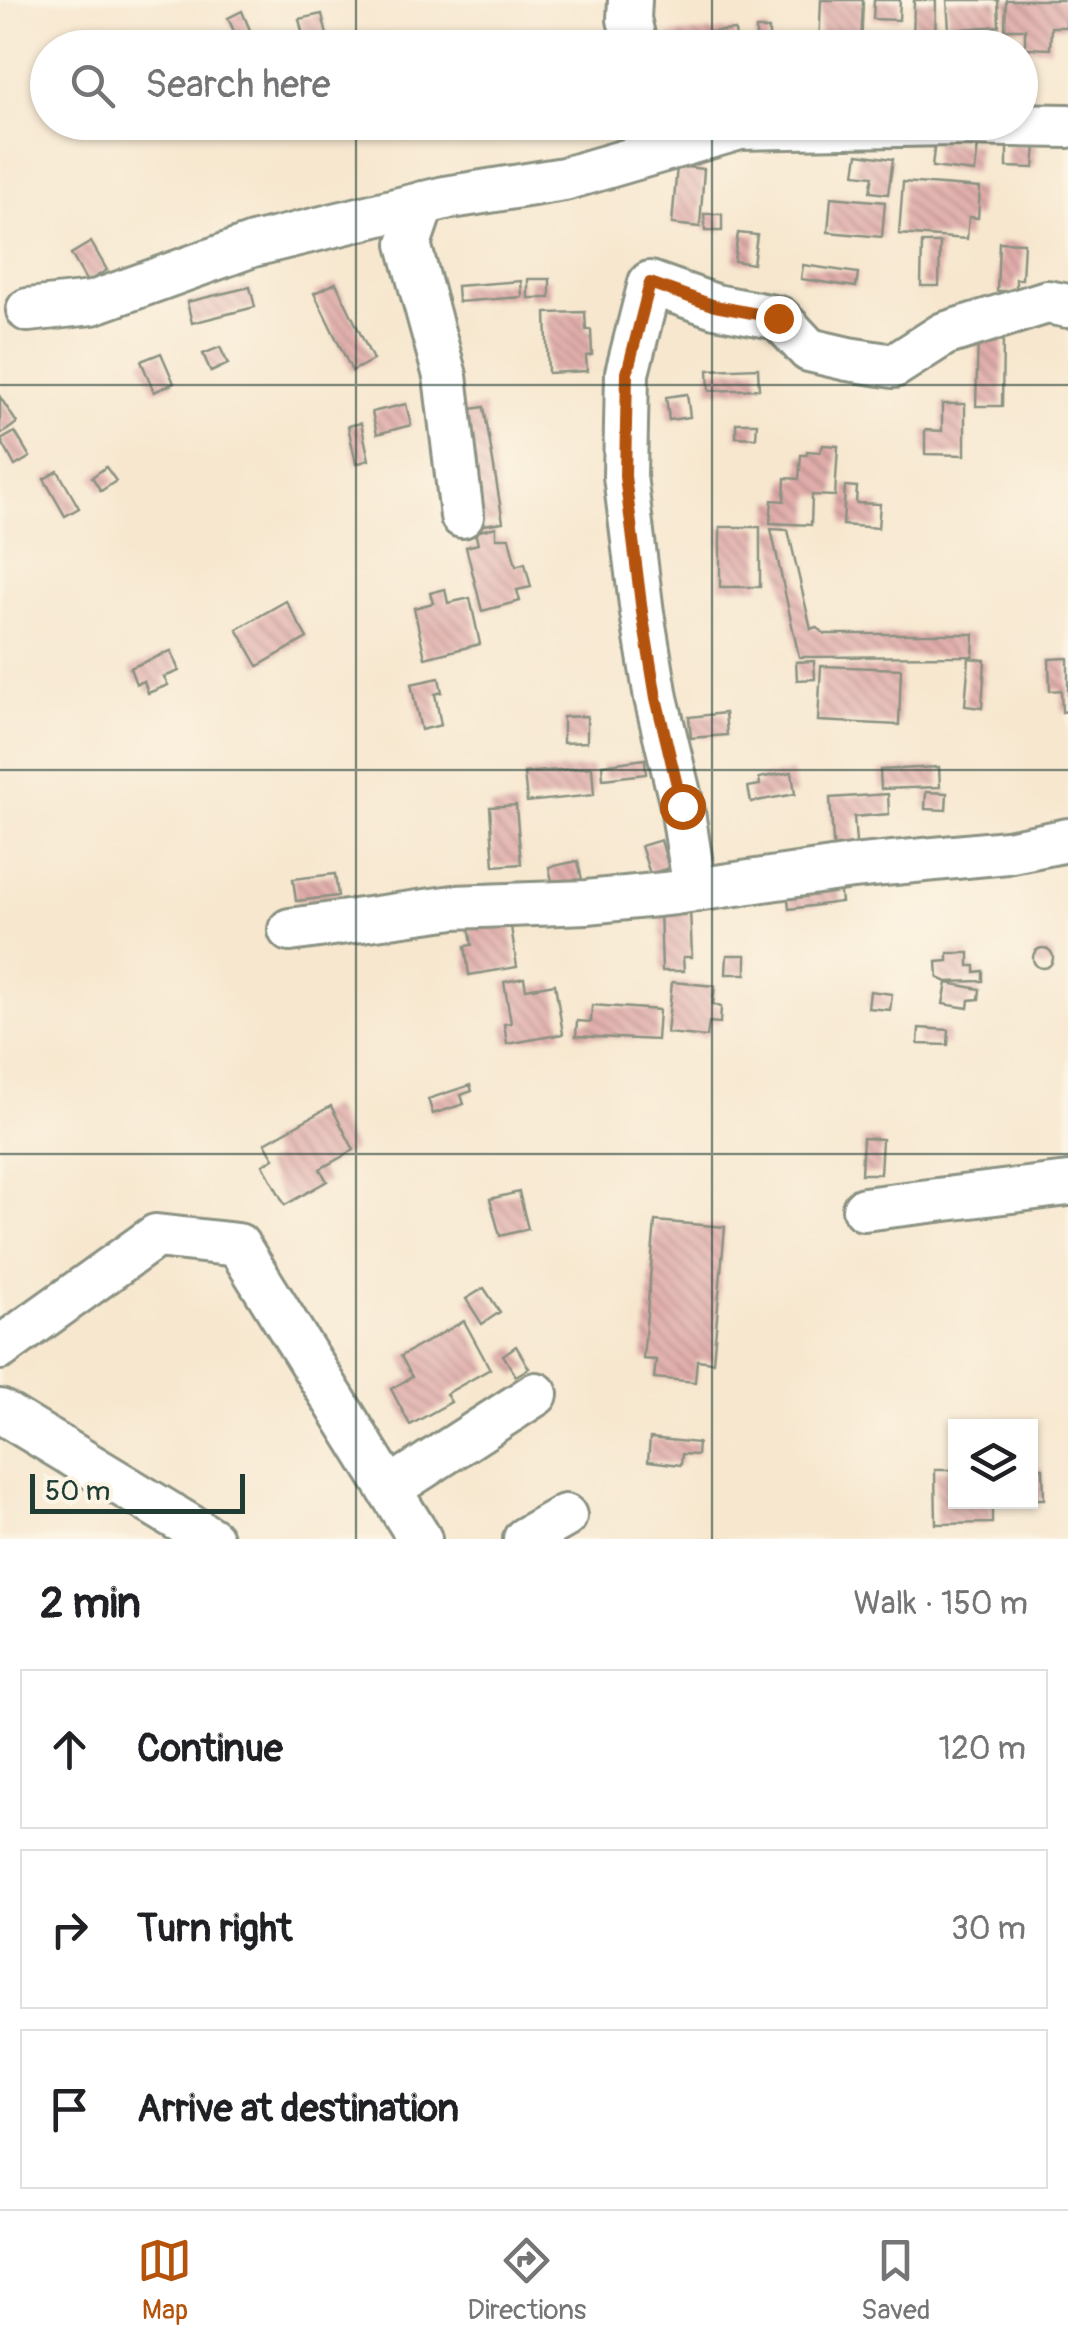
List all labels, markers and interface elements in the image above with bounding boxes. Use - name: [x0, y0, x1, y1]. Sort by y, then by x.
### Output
- search box: [30, 30, 1038, 140]
- icon: search: [65, 58, 120, 113]
- text: Search here: [145, 61, 331, 109]
- route end: [756, 296, 802, 342]
- route start: [660, 784, 706, 830]
- map controls: [948, 1419, 1038, 1509]
- button: layers: [948, 1419, 1038, 1509]
- scale bar: [30, 1469, 245, 1514]
- text: 50 m: [45, 1474, 110, 1509]
- text: 2 min: [40, 1578, 141, 1630]
- text: Walk · 150 m: [854, 1584, 1028, 1624]
- icon: ahead: [42, 1722, 97, 1777]
- text: Continue: [137, 1725, 283, 1773]
- text: 120 m: [938, 1729, 1026, 1769]
- icon: right: [42, 1902, 97, 1957]
- text: Turn right: [137, 1905, 292, 1953]
- text: 30 m: [951, 1909, 1026, 1949]
- icon: arrive: [42, 2082, 97, 2137]
- text: Arrive at destination: [137, 2085, 459, 2133]
- tab: Map: [137, 2233, 192, 2328]
- tab: Directions: [467, 2233, 586, 2328]
- tab: Saved: [861, 2233, 931, 2328]

